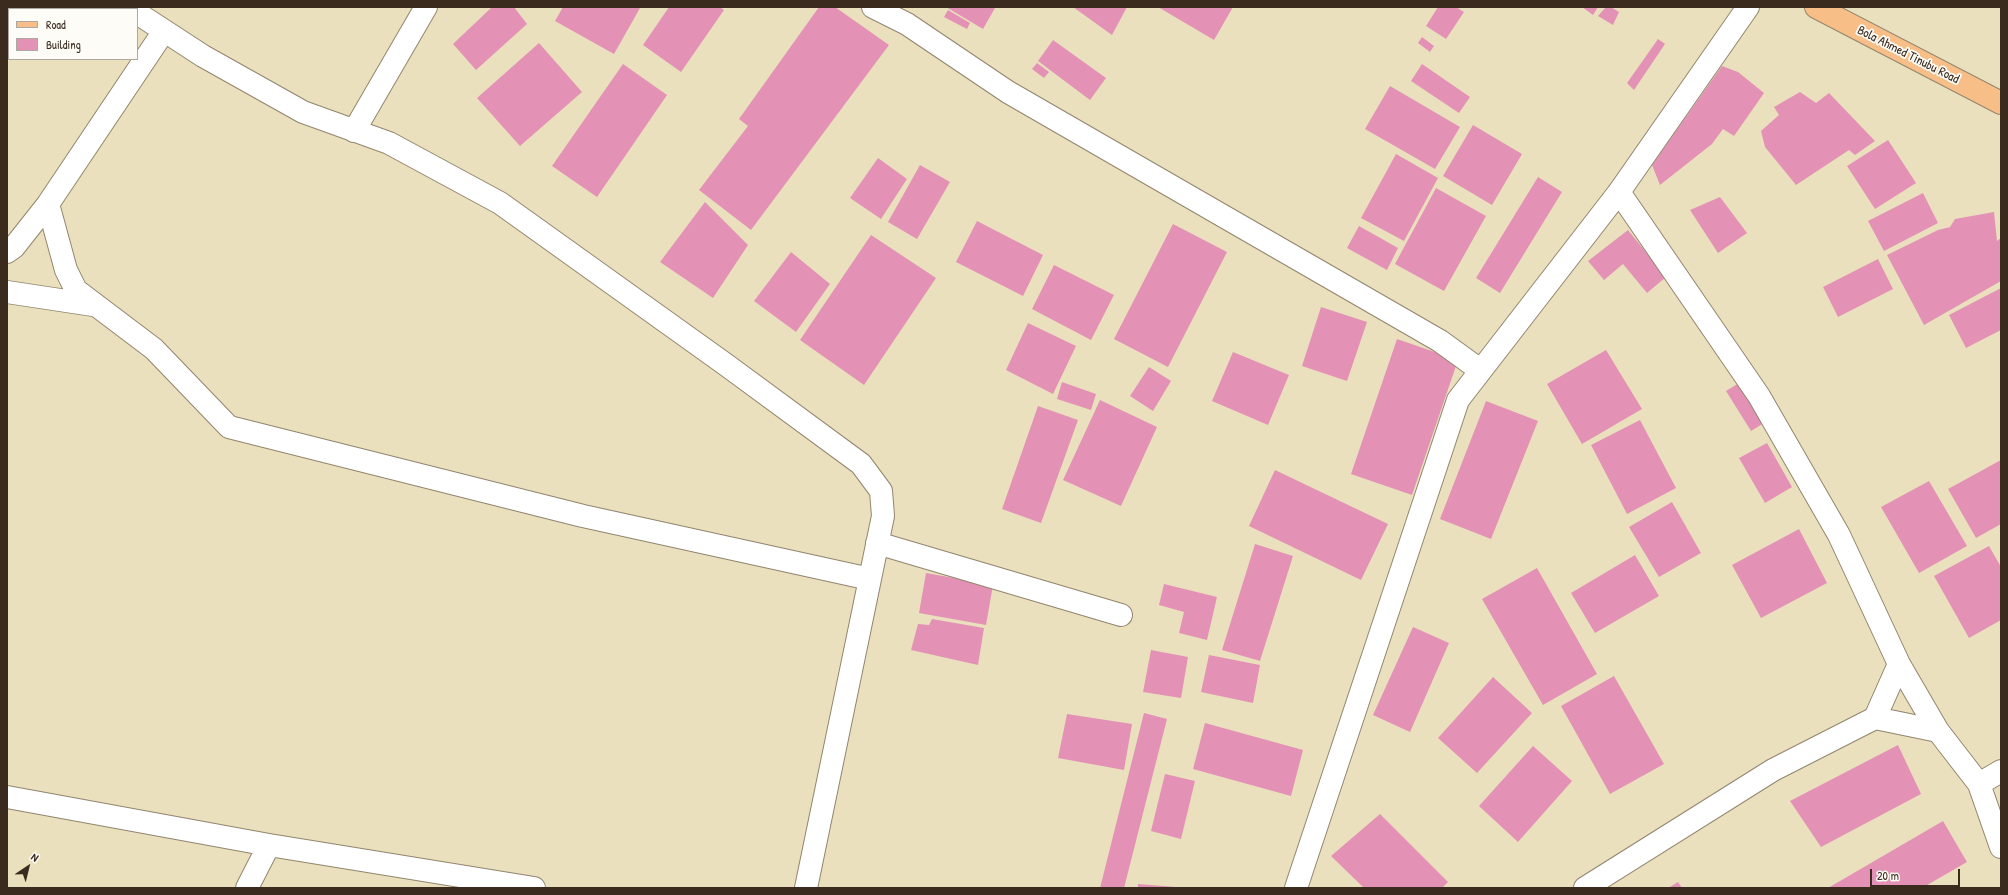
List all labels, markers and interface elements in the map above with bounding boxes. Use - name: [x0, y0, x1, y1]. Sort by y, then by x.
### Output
- legend: [8, 8, 138, 60]
- text: Road: [46, 16, 66, 33]
- street label: Bola Ahmed Tinubu Road: [1854, 23, 1962, 87]
- text: Building: [46, 36, 81, 53]
- north arrow: [8, 847, 48, 887]
- text: N: [28, 850, 41, 865]
- scale bar: [1872, 861, 1962, 887]
- text: 20 m: [1877, 867, 1899, 884]

